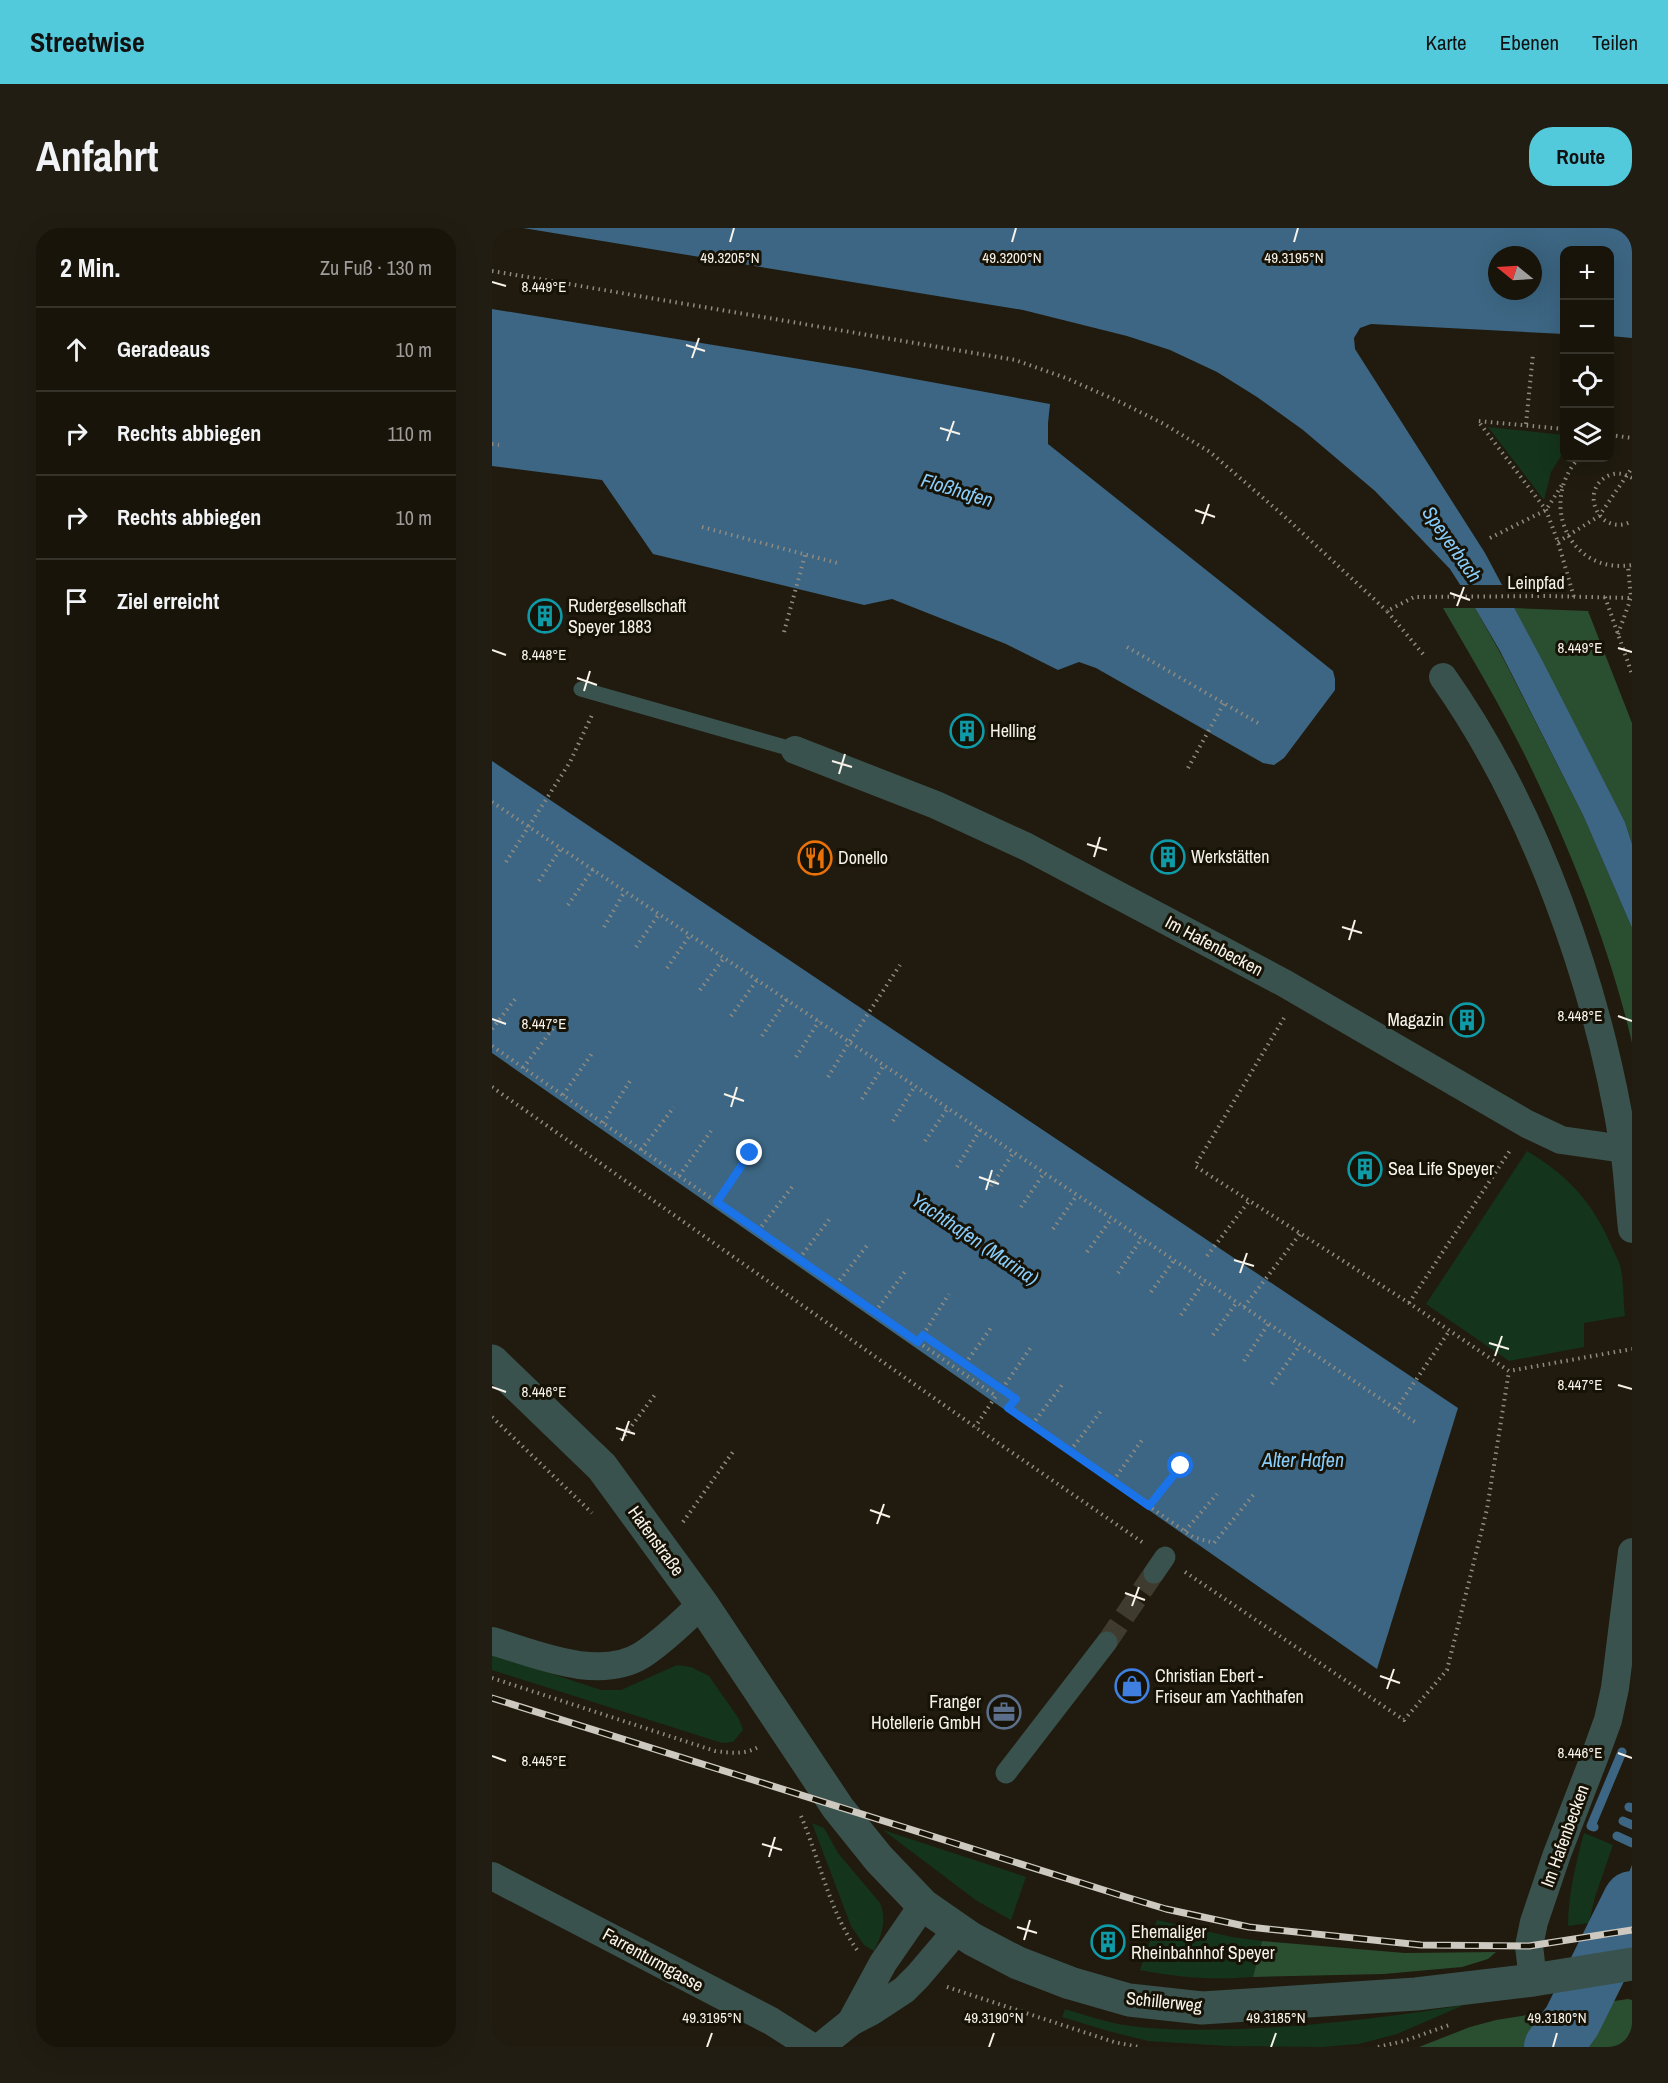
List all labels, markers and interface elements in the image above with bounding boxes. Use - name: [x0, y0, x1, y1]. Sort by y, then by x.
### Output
- text: Streetwise: [30, 23, 145, 61]
- text: Karte: [1426, 28, 1467, 57]
- text: Ebenen: [1500, 28, 1559, 57]
- text: Teilen: [1592, 28, 1638, 57]
- button: Route: [1529, 127, 1632, 186]
- text: Anfahrt: [36, 128, 158, 184]
- north arrow: [1488, 246, 1542, 300]
- map controls: [1560, 246, 1614, 462]
- button: +: [1560, 246, 1614, 300]
- text: 49.3205°N: [700, 247, 760, 268]
- text: 49.3200°N: [982, 247, 1042, 268]
- text: 49.3195°N: [1264, 247, 1324, 268]
- text: 2 Min.: [60, 250, 120, 285]
- text: Zu Fuß · 130 m: [320, 254, 432, 281]
- text: 8.449°E: [522, 276, 567, 297]
- button: −: [1560, 300, 1614, 354]
- icon: ahead: [60, 333, 93, 366]
- text: Geradeaus: [117, 334, 210, 364]
- text: 10 m: [396, 336, 432, 363]
- button: locate: [1560, 354, 1614, 408]
- button: layers: [1560, 408, 1614, 462]
- icon: right: [60, 417, 93, 450]
- text: Rechts abbiegen: [117, 418, 261, 448]
- text: 110 m: [388, 420, 432, 447]
- water label: Floßhafen: [918, 466, 996, 513]
- water label: Speyerbach: [1416, 500, 1489, 587]
- icon: right: [60, 501, 93, 534]
- text: Rechts abbiegen: [117, 502, 261, 532]
- text: 10 m: [396, 504, 432, 531]
- street label: Leinpfad: [1507, 570, 1565, 595]
- icon: arrive: [60, 585, 93, 618]
- text: Ziel erreicht: [117, 586, 219, 616]
- place label: Rudergesellschaft Speyer 1883: [568, 593, 686, 639]
- building icon: Rudergesellschaft Speyer 1883: [527, 598, 563, 634]
- text: 8.449°E: [1558, 637, 1603, 658]
- text: 8.448°E: [522, 644, 567, 665]
- building icon: Helling: [949, 713, 985, 749]
- place label: Helling: [990, 718, 1037, 743]
- building icon: Werkstätten: [1150, 839, 1186, 875]
- restaurant icon: Donello: [797, 840, 833, 876]
- place label: Werkstätten: [1191, 844, 1270, 869]
- place label: Donello: [838, 845, 888, 870]
- street label: Im Hafenbecken: [1161, 909, 1268, 982]
- building icon: Magazin: [1449, 1002, 1485, 1038]
- text: 8.448°E: [1558, 1005, 1603, 1026]
- place label: Magazin: [1387, 1007, 1444, 1032]
- text: 8.447°E: [522, 1013, 567, 1034]
- route end: [736, 1139, 762, 1165]
- building icon: Sea Life Speyer: [1347, 1151, 1383, 1187]
- place label: Sea Life Speyer: [1388, 1156, 1494, 1181]
- water label: Yachthafen (Marina): [906, 1186, 1044, 1291]
- text: 8.447°E: [1558, 1374, 1603, 1395]
- text: 8.446°E: [522, 1381, 567, 1402]
- water label: Alter Hafen: [1261, 1446, 1344, 1473]
- route start: [1167, 1452, 1193, 1478]
- street label: Hafenstraße: [622, 1501, 690, 1581]
- place label: Christian Ebert - Friseur am Yachthafen: [1155, 1663, 1304, 1709]
- shop icon: Christian Ebert - Friseur am Yachthafen: [1114, 1668, 1150, 1704]
- place label: Franger Hotellerie GmbH: [871, 1689, 981, 1735]
- office icon: Franger Hotellerie GmbH: [986, 1694, 1022, 1730]
- text: 8.446°E: [1558, 1742, 1603, 1763]
- text: 8.445°E: [522, 1750, 567, 1771]
- street label: Im Hafenbecken: [1534, 1781, 1595, 1891]
- place label: Ehemaliger Rheinbahnhof Speyer: [1131, 1919, 1275, 1965]
- street label: Farrenturmgasse: [598, 1922, 708, 1998]
- building icon: Ehemaliger Rheinbahnhof Speyer: [1090, 1924, 1126, 1960]
- street label: Schillerweg: [1125, 1985, 1204, 2018]
- text: 49.3195°N: [682, 2007, 742, 2028]
- text: 49.3190°N: [964, 2007, 1024, 2028]
- text: 49.3185°N: [1246, 2007, 1306, 2028]
- text: 49.3180°N: [1527, 2007, 1587, 2028]

